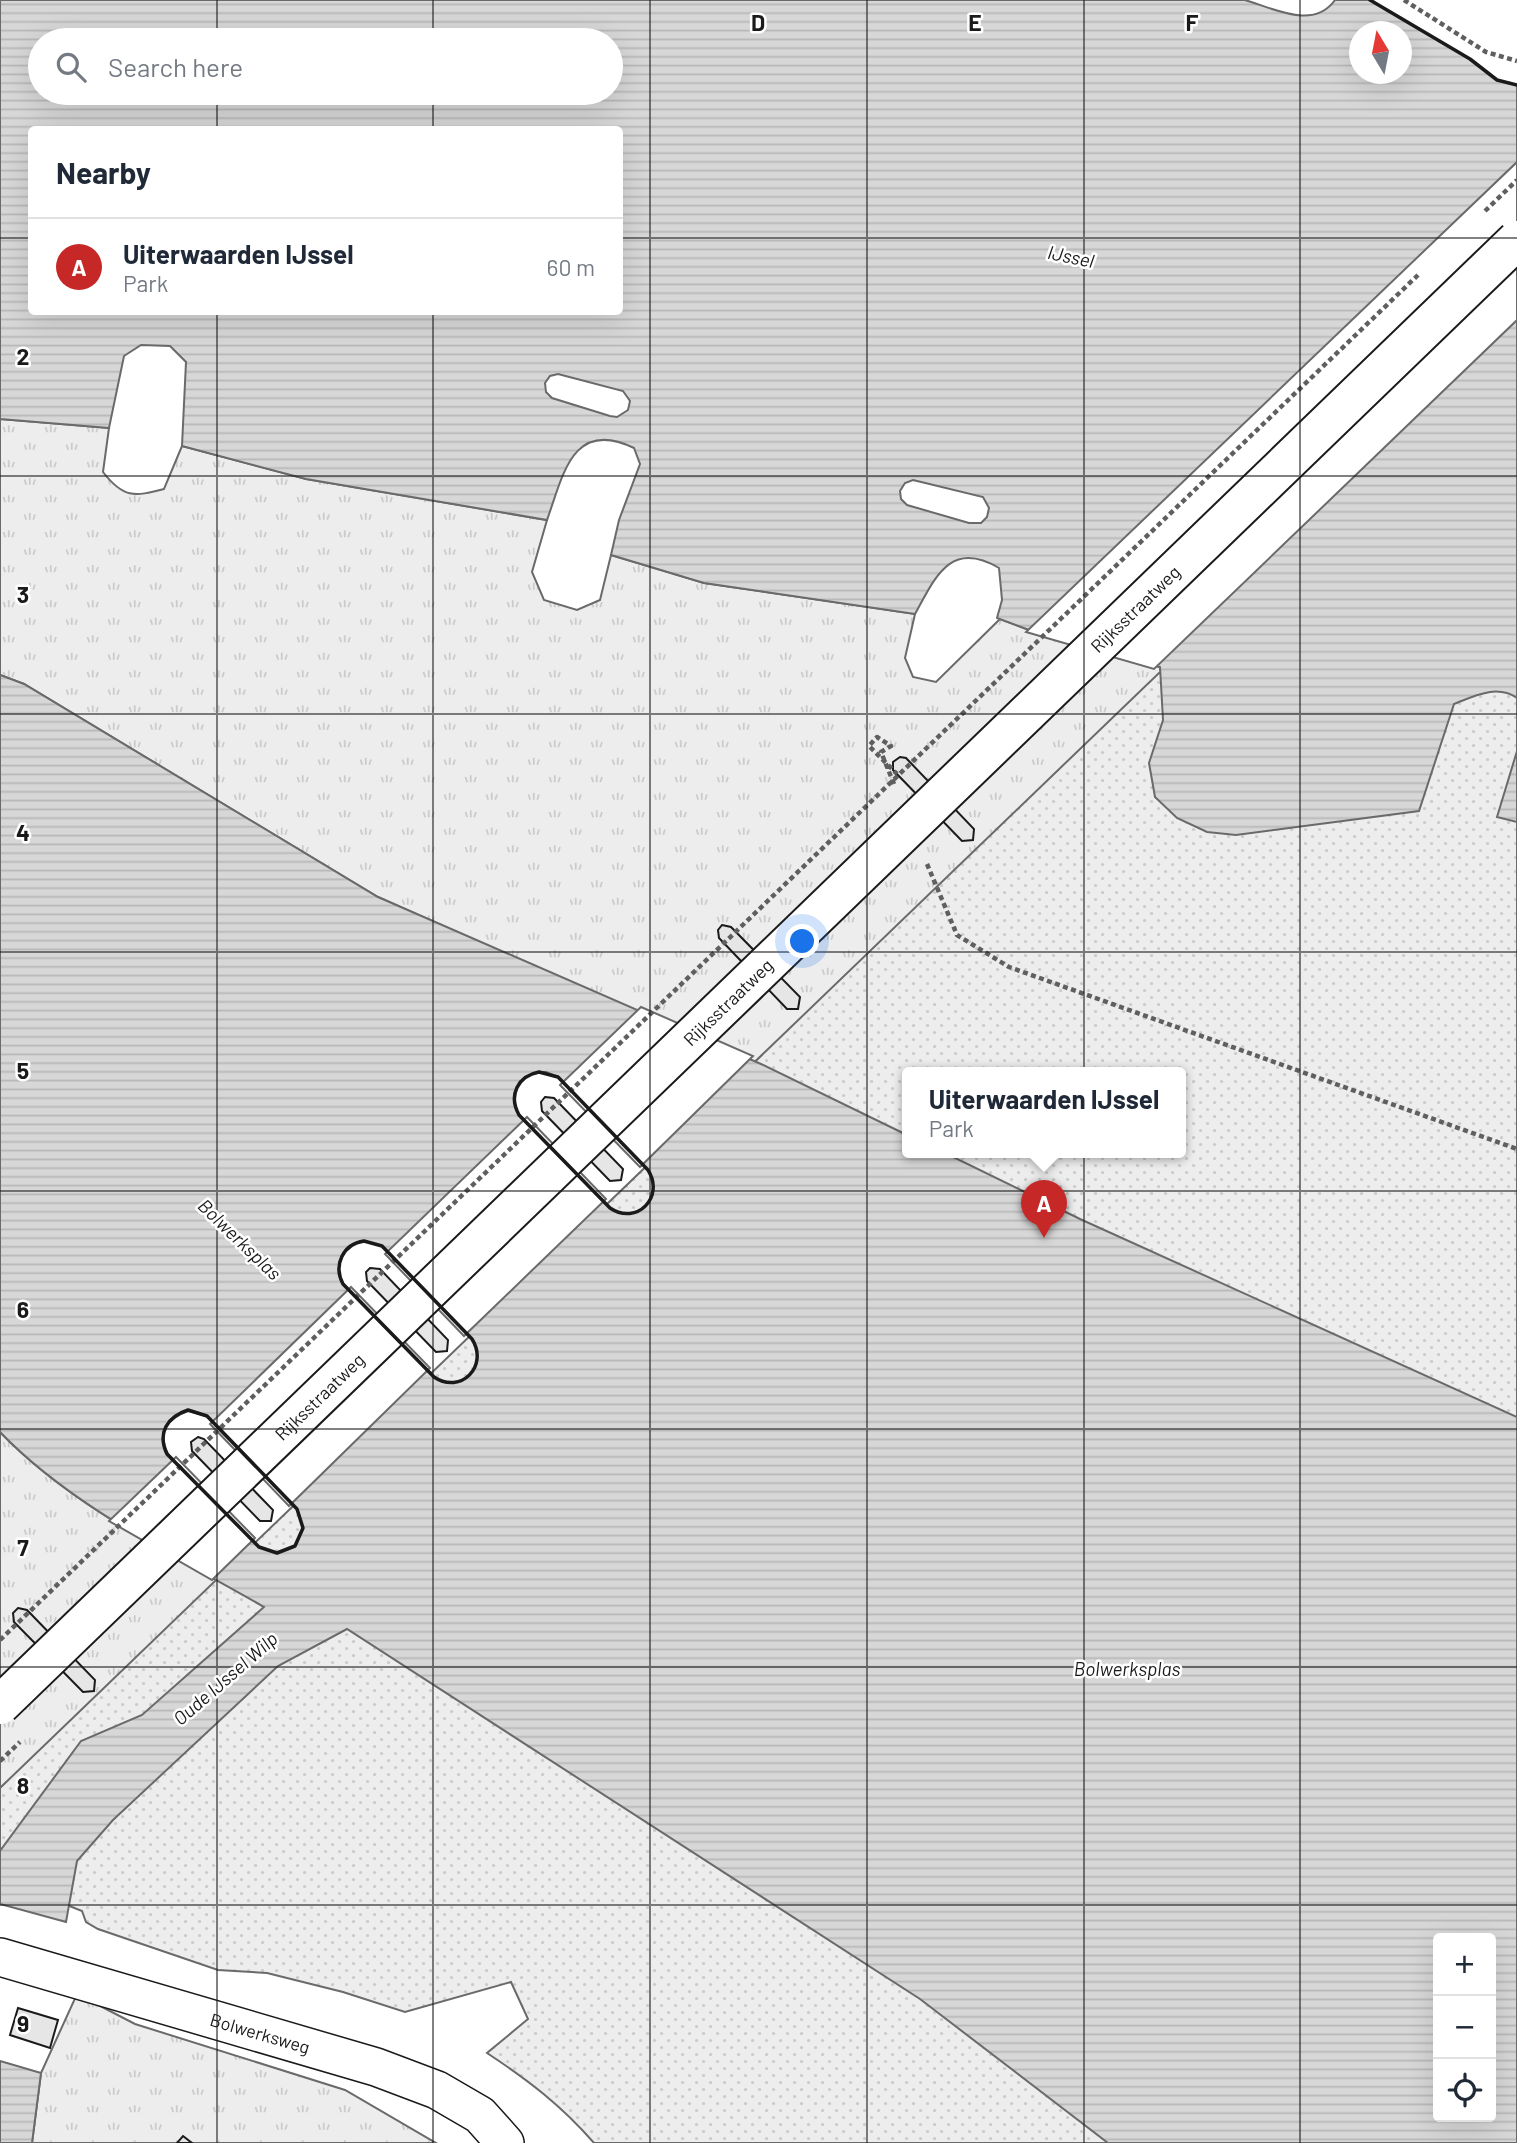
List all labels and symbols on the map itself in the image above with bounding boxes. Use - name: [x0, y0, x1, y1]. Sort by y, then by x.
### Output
- text: D: [751, 8, 765, 36]
- text: E: [968, 8, 982, 36]
- text: F: [1186, 8, 1199, 36]
- north arrow: [1349, 21, 1412, 84]
- water label: IJssel: [1046, 240, 1097, 272]
- text: 2: [17, 342, 29, 370]
- street label: Rijksstraatweg: [1086, 561, 1184, 657]
- text: 3: [17, 580, 29, 608]
- text: 4: [16, 818, 30, 846]
- your location: [785, 924, 819, 958]
- street label: Rijksstraatweg: [679, 954, 777, 1050]
- text: 5: [17, 1056, 29, 1084]
- pin: A: [1021, 1180, 1067, 1238]
- water label: Bolwerksplas: [194, 1194, 286, 1284]
- text: 6: [17, 1295, 29, 1323]
- street label: Rijksstraatweg: [270, 1348, 369, 1445]
- text: 7: [17, 1533, 29, 1561]
- water label: Oude IJssel Wilp: [168, 1626, 282, 1730]
- water label: Bolwerksplas: [1074, 1657, 1180, 1680]
- text: 8: [17, 1771, 29, 1799]
- street label: Bolwerksweg: [208, 2008, 313, 2058]
- text: 9: [17, 2009, 29, 2037]

